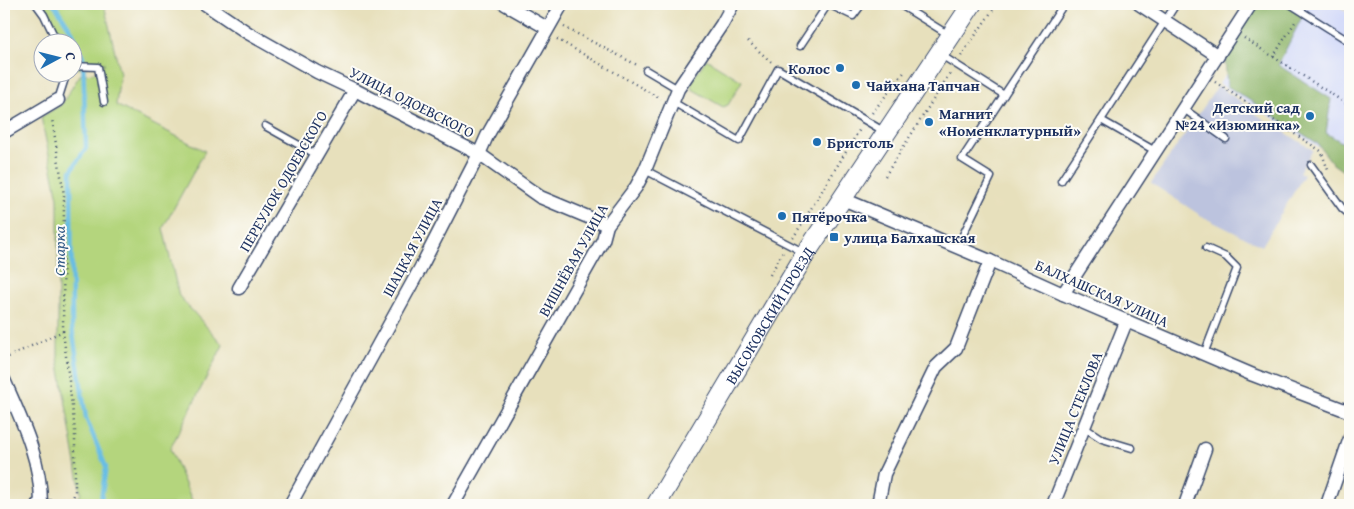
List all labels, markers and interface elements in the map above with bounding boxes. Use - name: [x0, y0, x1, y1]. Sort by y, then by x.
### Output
- north arrow: [32, 32, 82, 82]
- text: С: [60, 51, 81, 62]
- place label: Колос: [788, 58, 830, 79]
- street label: УЛИЦА ОДОЕВСКОГО: [346, 61, 478, 143]
- marker: Колос: [834, 62, 846, 74]
- place label: Чайхана Тапчан: [866, 75, 980, 96]
- marker: Чайхана Тапчан: [850, 79, 862, 91]
- place label: Детский сад №24 «Изюминка»: [1175, 97, 1300, 135]
- place label: Магнит «Номенклатурный»: [939, 103, 1081, 141]
- street label: ПЕРЕУЛОК ОДОЕВСКОГО: [234, 106, 332, 256]
- marker: Детский сад №24 «Изюминка»: [1304, 110, 1316, 122]
- marker: Магнит «Номенклатурный»: [923, 116, 935, 128]
- place label: Бристоль: [827, 132, 894, 153]
- marker: Бристоль: [811, 136, 823, 148]
- street label: ШАЦКАЯ УЛИЦА: [377, 194, 447, 300]
- street label: ВИШНЁВАЯ УЛИЦА: [533, 200, 613, 320]
- place label: Пятёрочка: [792, 206, 868, 227]
- marker: Пятёрочка: [776, 210, 788, 222]
- water label: Старка: [47, 225, 71, 276]
- place label: улица Балхашская: [843, 227, 975, 248]
- marker: улица Балхашская: [828, 231, 840, 243]
- street label: ВЫСОКОВСКИЙ ПРОЕЗД: [720, 242, 818, 388]
- street label: БАЛХАШСКАЯ УЛИЦА: [1032, 254, 1172, 332]
- street label: УЛИЦА СТЕКЛОВА: [1043, 348, 1107, 468]

